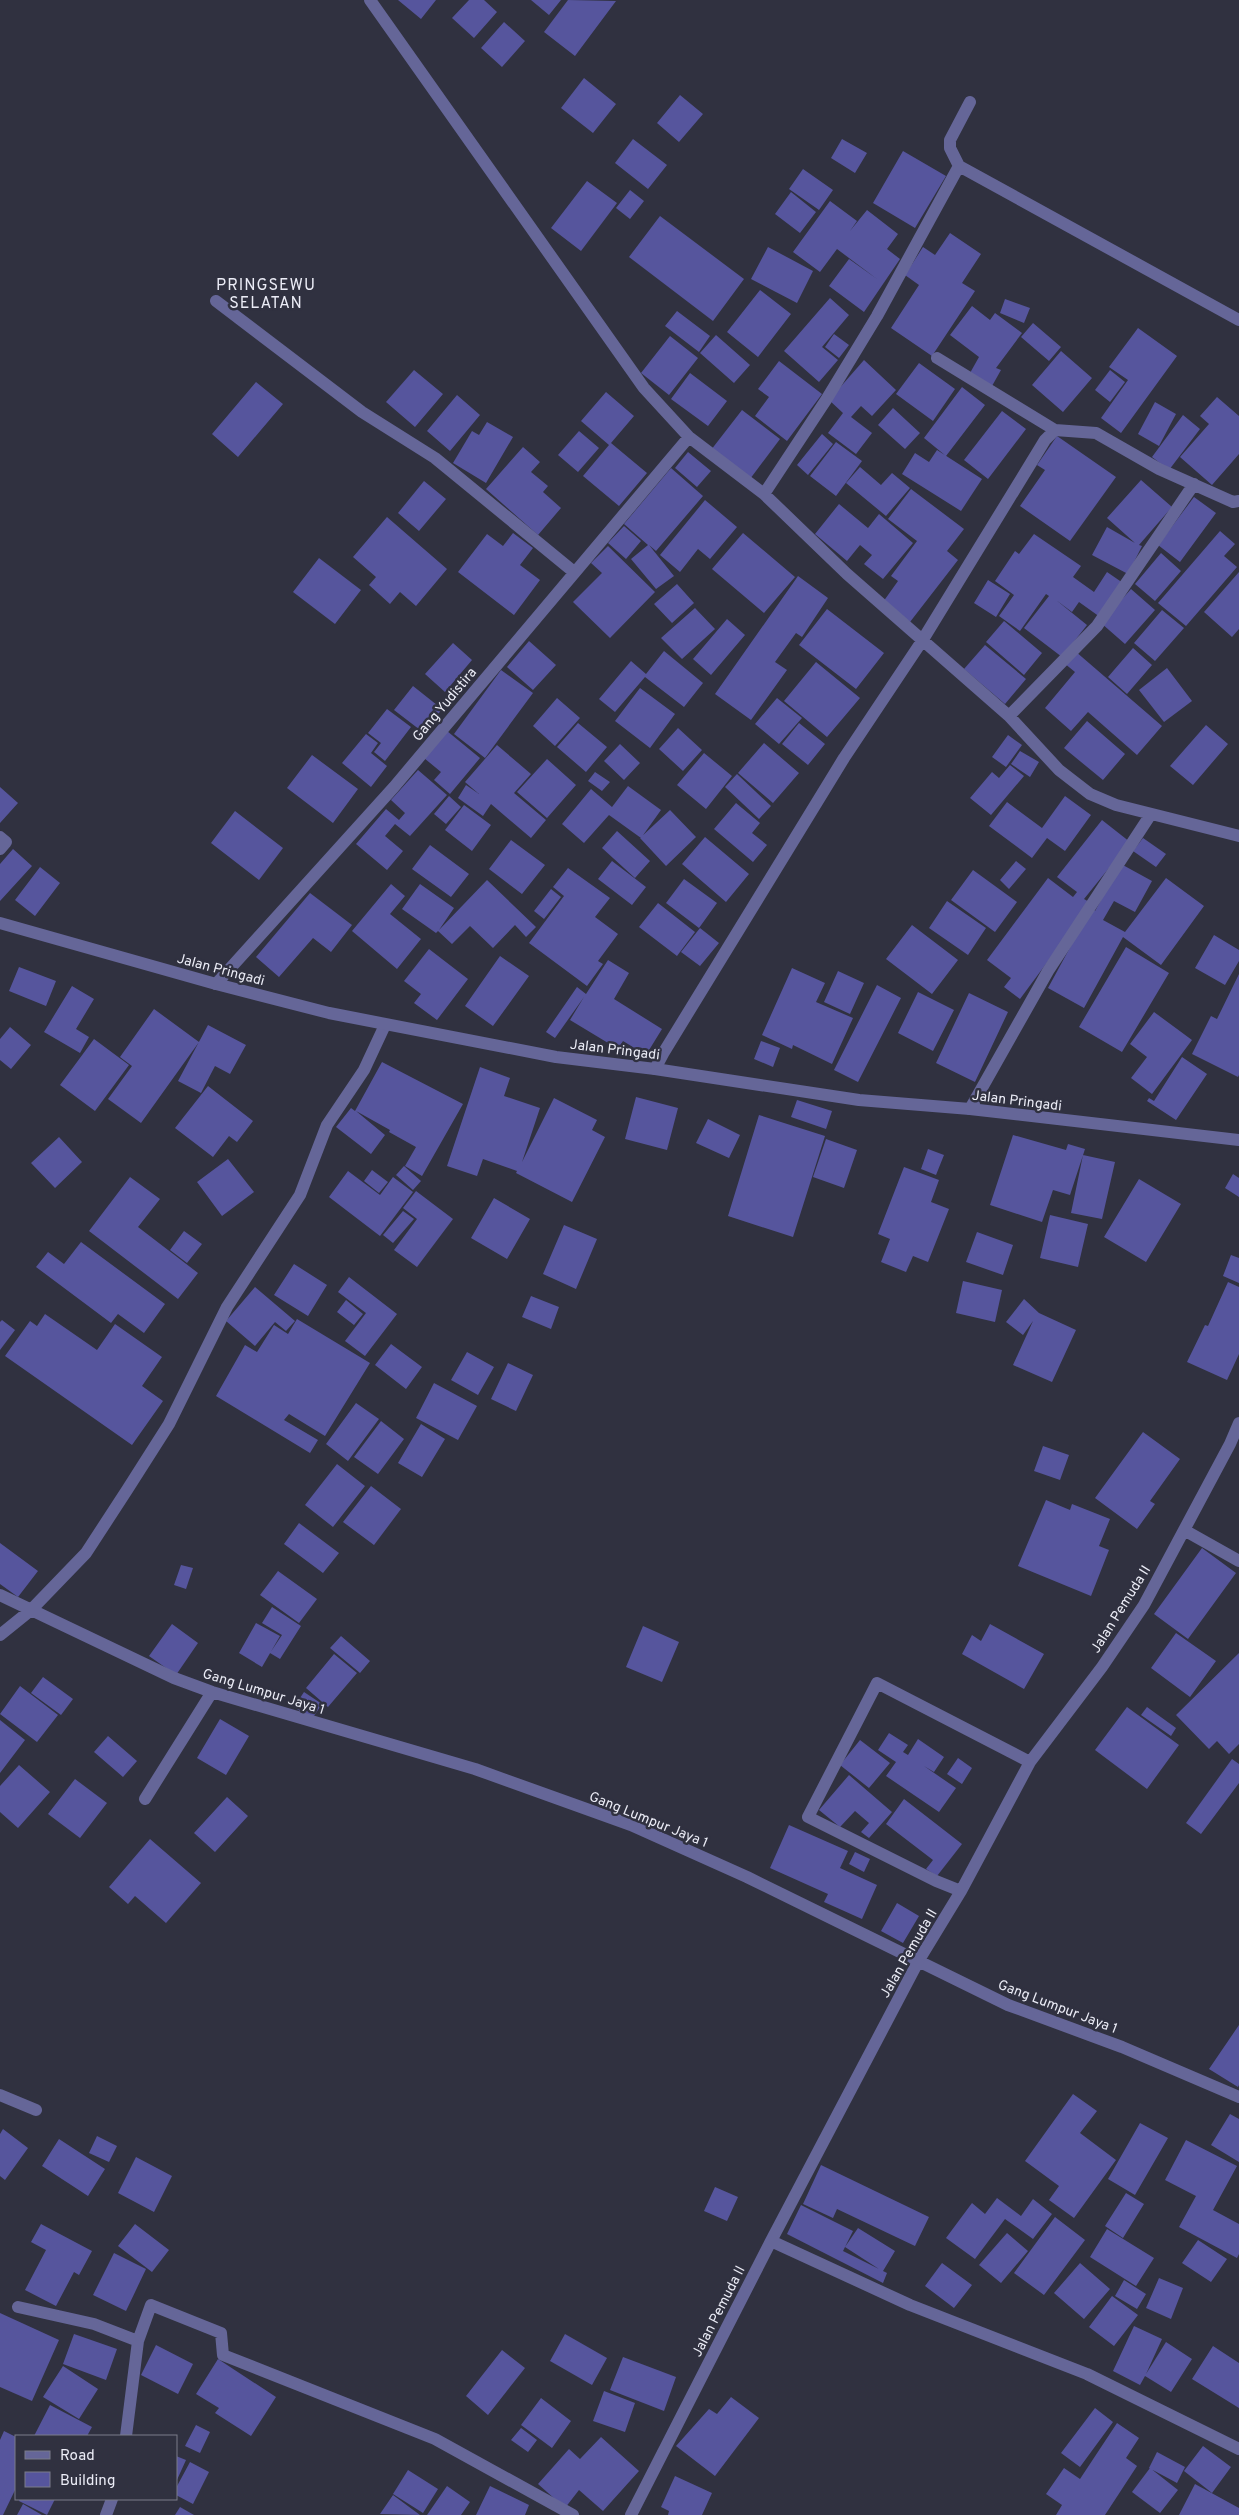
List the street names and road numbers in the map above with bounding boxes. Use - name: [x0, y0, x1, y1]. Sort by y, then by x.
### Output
- street label: Gang Yudistira: [409, 665, 481, 745]
- street label: Jalan Pringadi: [175, 951, 266, 990]
- street label: Jalan Pringadi: [569, 1037, 661, 1064]
- street label: Jalan Pringadi: [971, 1088, 1063, 1115]
- street label: Jalan Pemuda II: [1088, 1563, 1155, 1657]
- street label: Gang Lumpur Jaya 1: [200, 1666, 327, 1719]
- street label: Gang Lumpur Jaya 1: [586, 1789, 710, 1852]
- street label: Jalan Pemuda II: [877, 1906, 942, 2001]
- street label: Gang Lumpur Jaya 1: [995, 1977, 1120, 2038]
- street label: Jalan Pemuda II: [689, 2263, 750, 2360]

